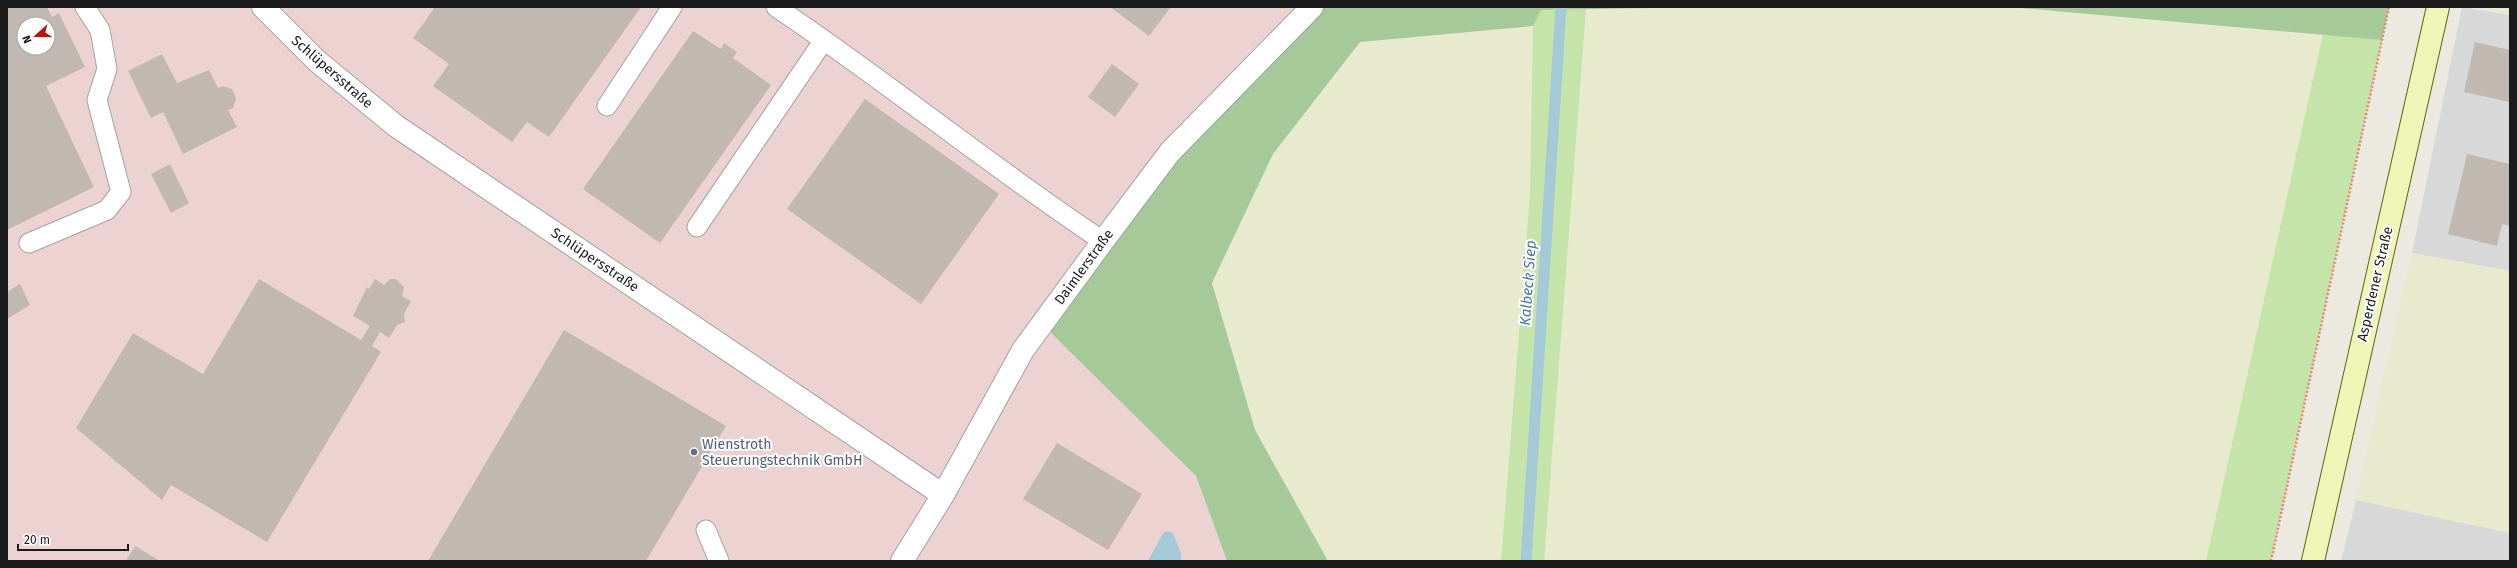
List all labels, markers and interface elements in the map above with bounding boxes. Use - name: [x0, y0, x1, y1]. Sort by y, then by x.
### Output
- north arrow: [16, 16, 56, 56]
- street label: Schlüpersstraße: [288, 32, 376, 112]
- text: N: [20, 34, 35, 45]
- street label: Schlüpersstraße: [548, 224, 642, 296]
- street label: Asperdener Straße: [2353, 225, 2397, 343]
- street label: Daimlerstraße: [1051, 226, 1117, 308]
- water label: Kalbeck Siep: [1516, 240, 1540, 326]
- place label: Wienstroth Steuerungstechnik GmbH: [702, 436, 862, 469]
- marker: Wienstroth Steuerungstechnik GmbH: [689, 447, 699, 457]
- scale bar: [18, 526, 128, 552]
- text: 20 m: [24, 533, 50, 547]

